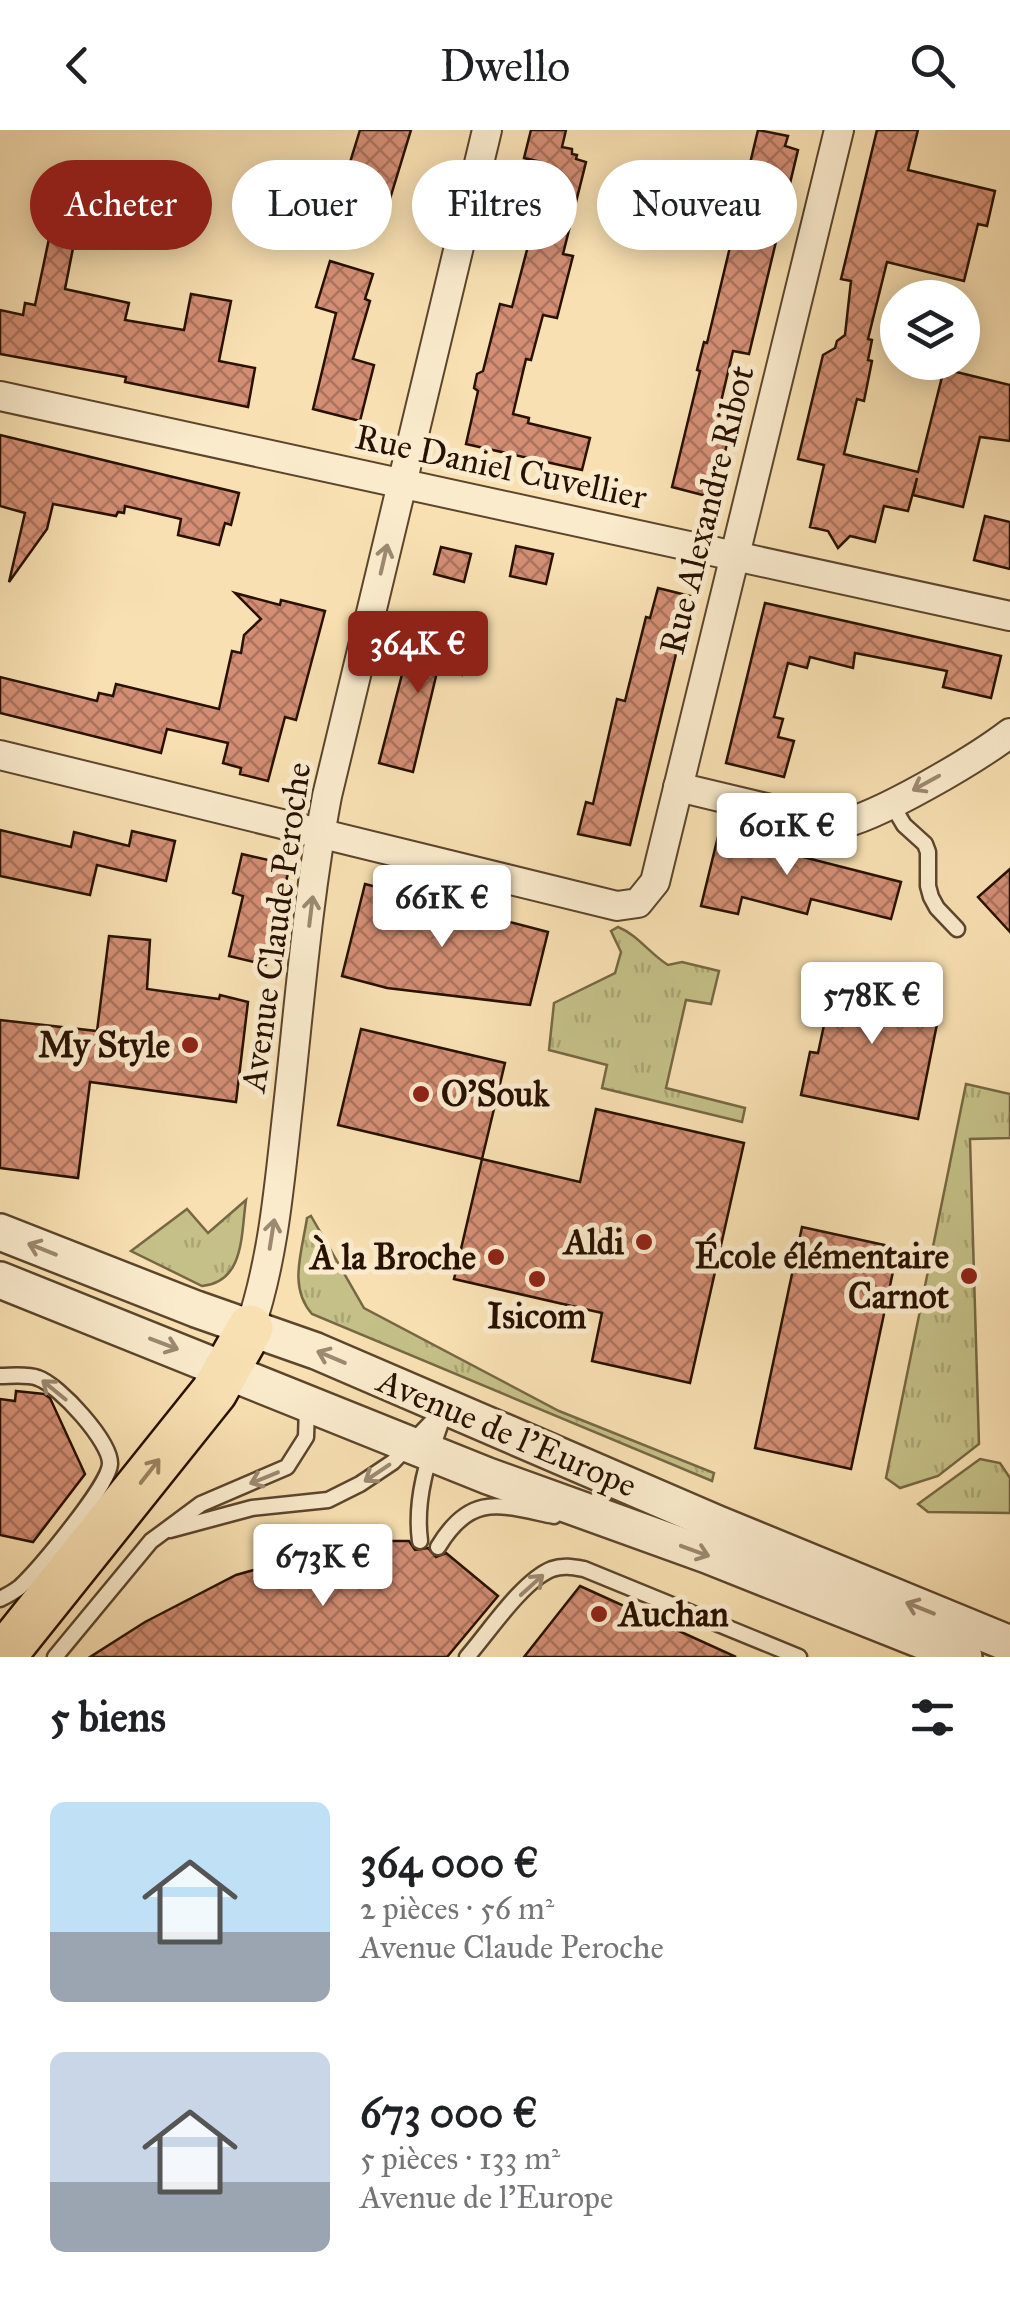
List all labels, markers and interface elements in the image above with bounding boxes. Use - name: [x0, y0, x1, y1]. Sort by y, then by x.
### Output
- icon: back: [50, 38, 105, 93]
- text: Dwello: [440, 38, 570, 93]
- icon: search: [905, 38, 960, 93]
- chip: Acheter: [30, 160, 212, 250]
- chip: Louer: [232, 160, 392, 250]
- chip: Filtres: [412, 160, 577, 250]
- chip: Nouveau: [597, 160, 797, 250]
- map controls: [880, 280, 980, 380]
- button: layers: [880, 280, 980, 380]
- street label: Rue Alexandre Ribot: [650, 361, 764, 659]
- street label: Rue Daniel Cuvellier: [351, 415, 652, 519]
- one-way arrow: [376, 544, 394, 576]
- pin: 364K €: [337, 611, 499, 696]
- text: 364K €: [370, 624, 466, 663]
- street label: Avenue Claude Peroche: [231, 759, 320, 1097]
- one-way arrow: [913, 773, 941, 793]
- pin: 601K €: [706, 793, 868, 878]
- text: 601K €: [739, 806, 835, 845]
- pin: 661K €: [361, 865, 523, 950]
- text: 661K €: [395, 878, 489, 917]
- one-way arrow: [302, 895, 321, 927]
- pin: 578K €: [791, 962, 953, 1047]
- text: 578K €: [823, 975, 921, 1014]
- place label: My Style: [38, 1024, 170, 1067]
- marker: My Style: [179, 1034, 201, 1056]
- place label: O’Souk: [441, 1073, 550, 1116]
- marker: O’Souk: [410, 1083, 432, 1105]
- one-way arrow: [263, 1218, 282, 1250]
- place label: Aldi: [562, 1221, 624, 1264]
- marker: Aldi: [633, 1231, 655, 1253]
- place label: École élémentaire Carnot: [695, 1232, 950, 1318]
- place label: À la Broche: [309, 1234, 476, 1279]
- one-way arrow: [27, 1238, 57, 1256]
- marker: À la Broche: [485, 1246, 507, 1268]
- marker: École élémentaire Carnot: [958, 1265, 980, 1287]
- marker: Isicom: [526, 1268, 548, 1290]
- place label: Isicom: [488, 1295, 587, 1338]
- one-way arrow: [148, 1336, 179, 1354]
- one-way arrow: [316, 1347, 347, 1365]
- street label: Avenue de l'Europe: [369, 1358, 643, 1507]
- one-way arrow: [42, 1379, 68, 1401]
- one-way arrow: [139, 1459, 161, 1485]
- one-way arrow: [363, 1462, 391, 1483]
- one-way arrow: [249, 1471, 280, 1489]
- pin: 673K €: [242, 1524, 404, 1609]
- text: 673K €: [275, 1537, 371, 1576]
- one-way arrow: [679, 1543, 710, 1561]
- one-way arrow: [519, 1573, 544, 1596]
- place label: Auchan: [617, 1593, 729, 1636]
- one-way arrow: [905, 1597, 935, 1615]
- marker: Auchan: [588, 1603, 610, 1625]
- icon: filters: [905, 1690, 960, 1745]
- text: 5 biens: [50, 1691, 166, 1743]
- text: 364 000 €: [360, 1837, 539, 1889]
- icon: home: [130, 1842, 250, 1962]
- text: 2 pièces · 56 m²: [360, 1889, 554, 1928]
- text: Avenue Claude Peroche: [360, 1928, 664, 1967]
- text: 673 000 €: [360, 2087, 538, 2139]
- icon: home: [130, 2092, 250, 2212]
- text: 5 pièces · 133 m²: [360, 2139, 560, 2178]
- text: Avenue de l'Europe: [360, 2178, 613, 2217]

